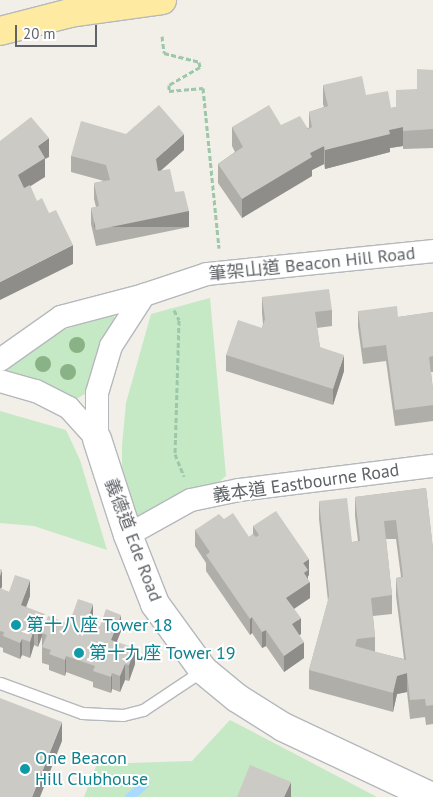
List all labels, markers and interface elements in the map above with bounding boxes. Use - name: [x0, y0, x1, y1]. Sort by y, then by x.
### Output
- scale bar: [18, 15, 100, 47]
- text: 20 m: [23, 24, 56, 43]
- street label: 筆架山道 Beacon Hill Road: [208, 242, 416, 286]
- street label: 義本道 Eastbourne Road: [211, 459, 401, 507]
- street label: 義德道 Ede Road: [100, 475, 166, 605]
- place label: 第十八座 Tower 18: [26, 614, 173, 636]
- marker: 第十八座 Tower 18: [10, 619, 22, 631]
- place label: 第十九座 Tower 19: [89, 642, 236, 664]
- marker: 第十九座 Tower 19: [73, 647, 85, 659]
- place label: One Beacon Hill Clubhouse: [35, 748, 148, 791]
- marker: One Beacon Hill Clubhouse: [19, 763, 31, 775]

